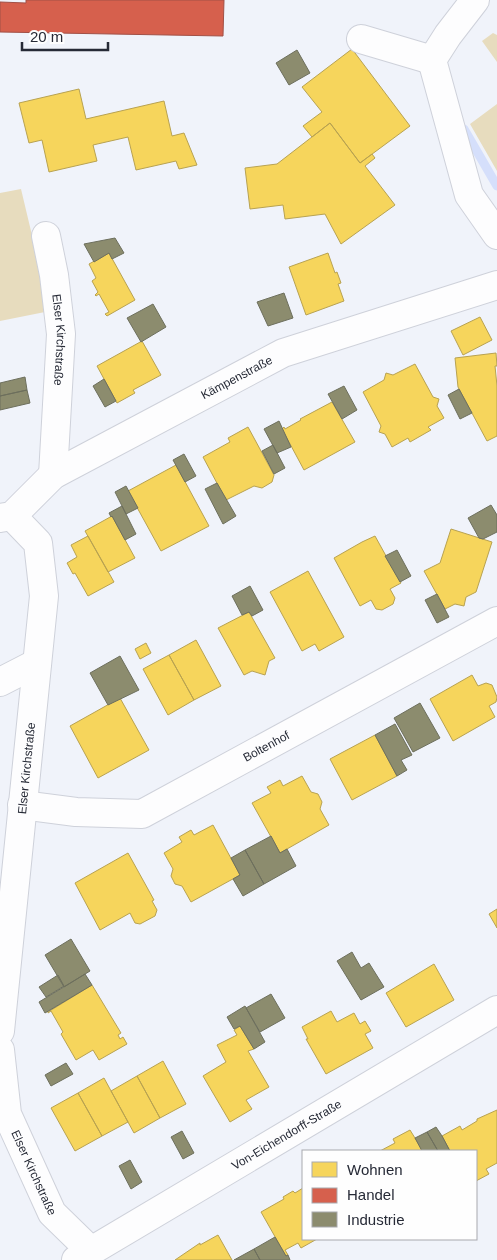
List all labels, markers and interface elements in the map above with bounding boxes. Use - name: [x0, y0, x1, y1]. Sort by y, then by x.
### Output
- scale bar: [22, 20, 109, 52]
- text: 20 m: [30, 28, 63, 45]
- street label: Elser Kirchstraße: [49, 293, 68, 386]
- street label: Kämpenstraße: [199, 353, 275, 402]
- street label: Elser Kirchstraße: [15, 721, 38, 815]
- street label: Boltenhof: [241, 728, 293, 765]
- street label: Von-Eichendorff-Straße: [229, 1097, 344, 1173]
- street label: Elser Kirchstraße: [8, 1128, 59, 1218]
- legend: [302, 1150, 477, 1240]
- text: Wohnen: [347, 1161, 403, 1178]
- text: Handel: [347, 1186, 395, 1203]
- text: Industrie: [347, 1211, 405, 1228]

